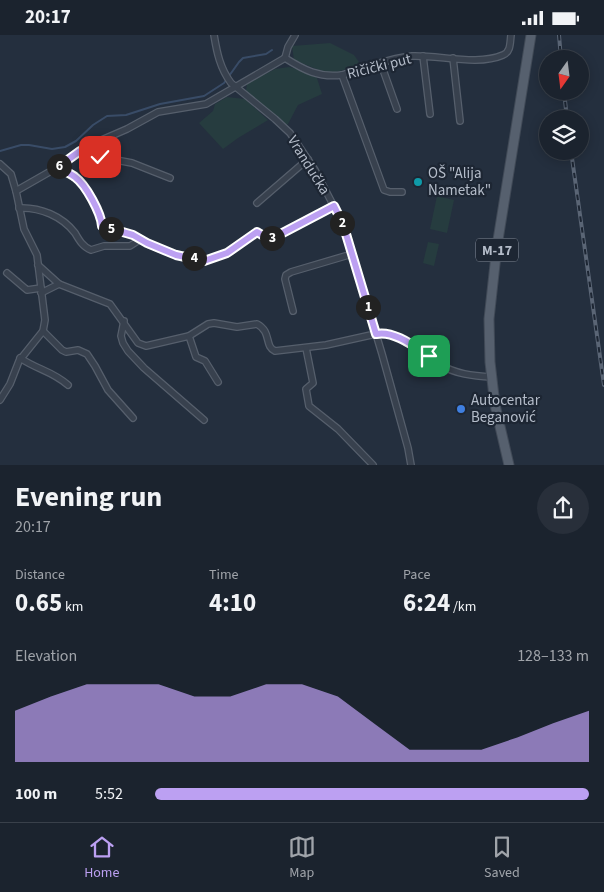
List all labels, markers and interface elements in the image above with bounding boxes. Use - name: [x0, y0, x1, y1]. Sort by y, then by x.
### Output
- text: 20:17: [25, 4, 71, 31]
- street label: Ričički put: [345, 48, 413, 85]
- north arrow: [539, 50, 589, 100]
- map controls: [539, 50, 589, 160]
- button: layers: [539, 110, 589, 160]
- street label: Vrandučka: [282, 132, 335, 199]
- pin: [79, 136, 121, 178]
- icon: check: [86, 143, 114, 171]
- pin: 6: [46, 153, 72, 179]
- text: 6: [56, 156, 63, 176]
- place label: OŠ "Alija Nametak": [428, 163, 491, 201]
- marker: OŠ "Alija Nametak": [412, 176, 424, 188]
- pin: 2: [330, 211, 354, 235]
- text: 2: [339, 213, 346, 233]
- pin: 5: [98, 217, 124, 241]
- text: 5: [108, 219, 115, 239]
- pin: 3: [260, 225, 284, 251]
- text: 3: [269, 228, 276, 248]
- road number: M-17: [476, 239, 518, 261]
- pin: 4: [182, 245, 206, 271]
- text: 4: [191, 248, 198, 268]
- pin: 1: [356, 295, 380, 319]
- text: 1: [365, 297, 372, 317]
- pin: [408, 335, 450, 377]
- icon: arrive: [415, 342, 443, 370]
- place label: Autocentar Beganović: [471, 390, 541, 428]
- marker: Autocentar Beganović: [455, 403, 467, 415]
- text: Evening run: [15, 477, 162, 517]
- button: share: [537, 482, 589, 534]
- text: 20:17: [15, 516, 51, 538]
- text: Distance: [15, 565, 65, 585]
- text: Time: [209, 565, 239, 585]
- text: Pace: [403, 565, 430, 585]
- text: 0.65: [15, 585, 62, 621]
- text: 4:10: [209, 585, 256, 621]
- text: 6:24: [403, 585, 450, 621]
- text: km: [62, 597, 83, 617]
- text: /km: [450, 597, 476, 617]
- text: Elevation: [15, 645, 77, 667]
- text: 128–133 m: [517, 645, 589, 667]
- text: 100 m: [15, 783, 57, 805]
- text: 5:52: [95, 783, 123, 805]
- tab: Home: [84, 833, 119, 883]
- tab: Map: [288, 833, 316, 883]
- tab: Saved: [484, 833, 520, 883]

